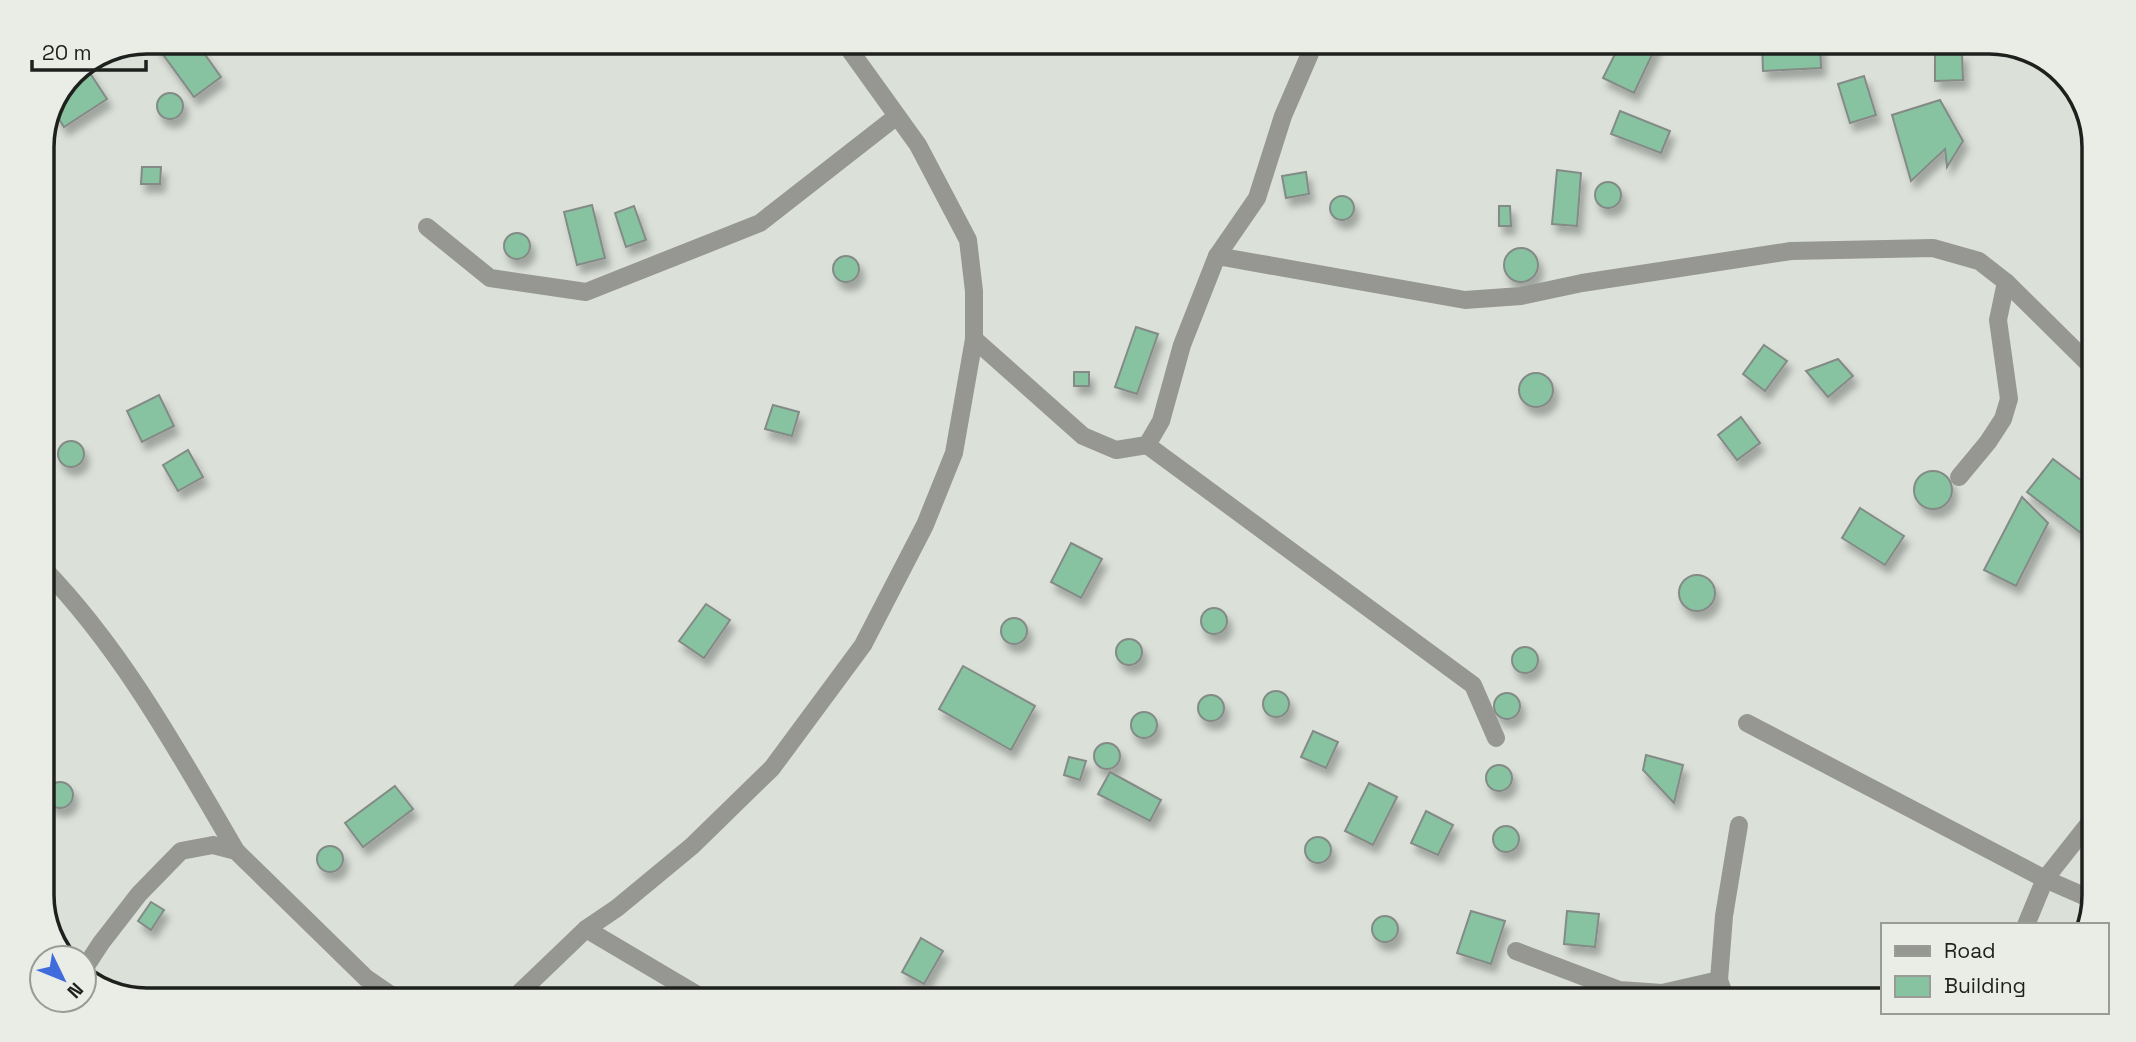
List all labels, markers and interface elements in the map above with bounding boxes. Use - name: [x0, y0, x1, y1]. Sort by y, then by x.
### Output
- scale bar: [32, 28, 145, 72]
- text: 20 m: [42, 39, 92, 66]
- legend: [1881, 923, 2108, 1014]
- text: Road: [1944, 937, 1996, 964]
- north arrow: [28, 944, 98, 1014]
- text: Building: [1944, 972, 2026, 999]
- text: N: [62, 977, 89, 1003]

